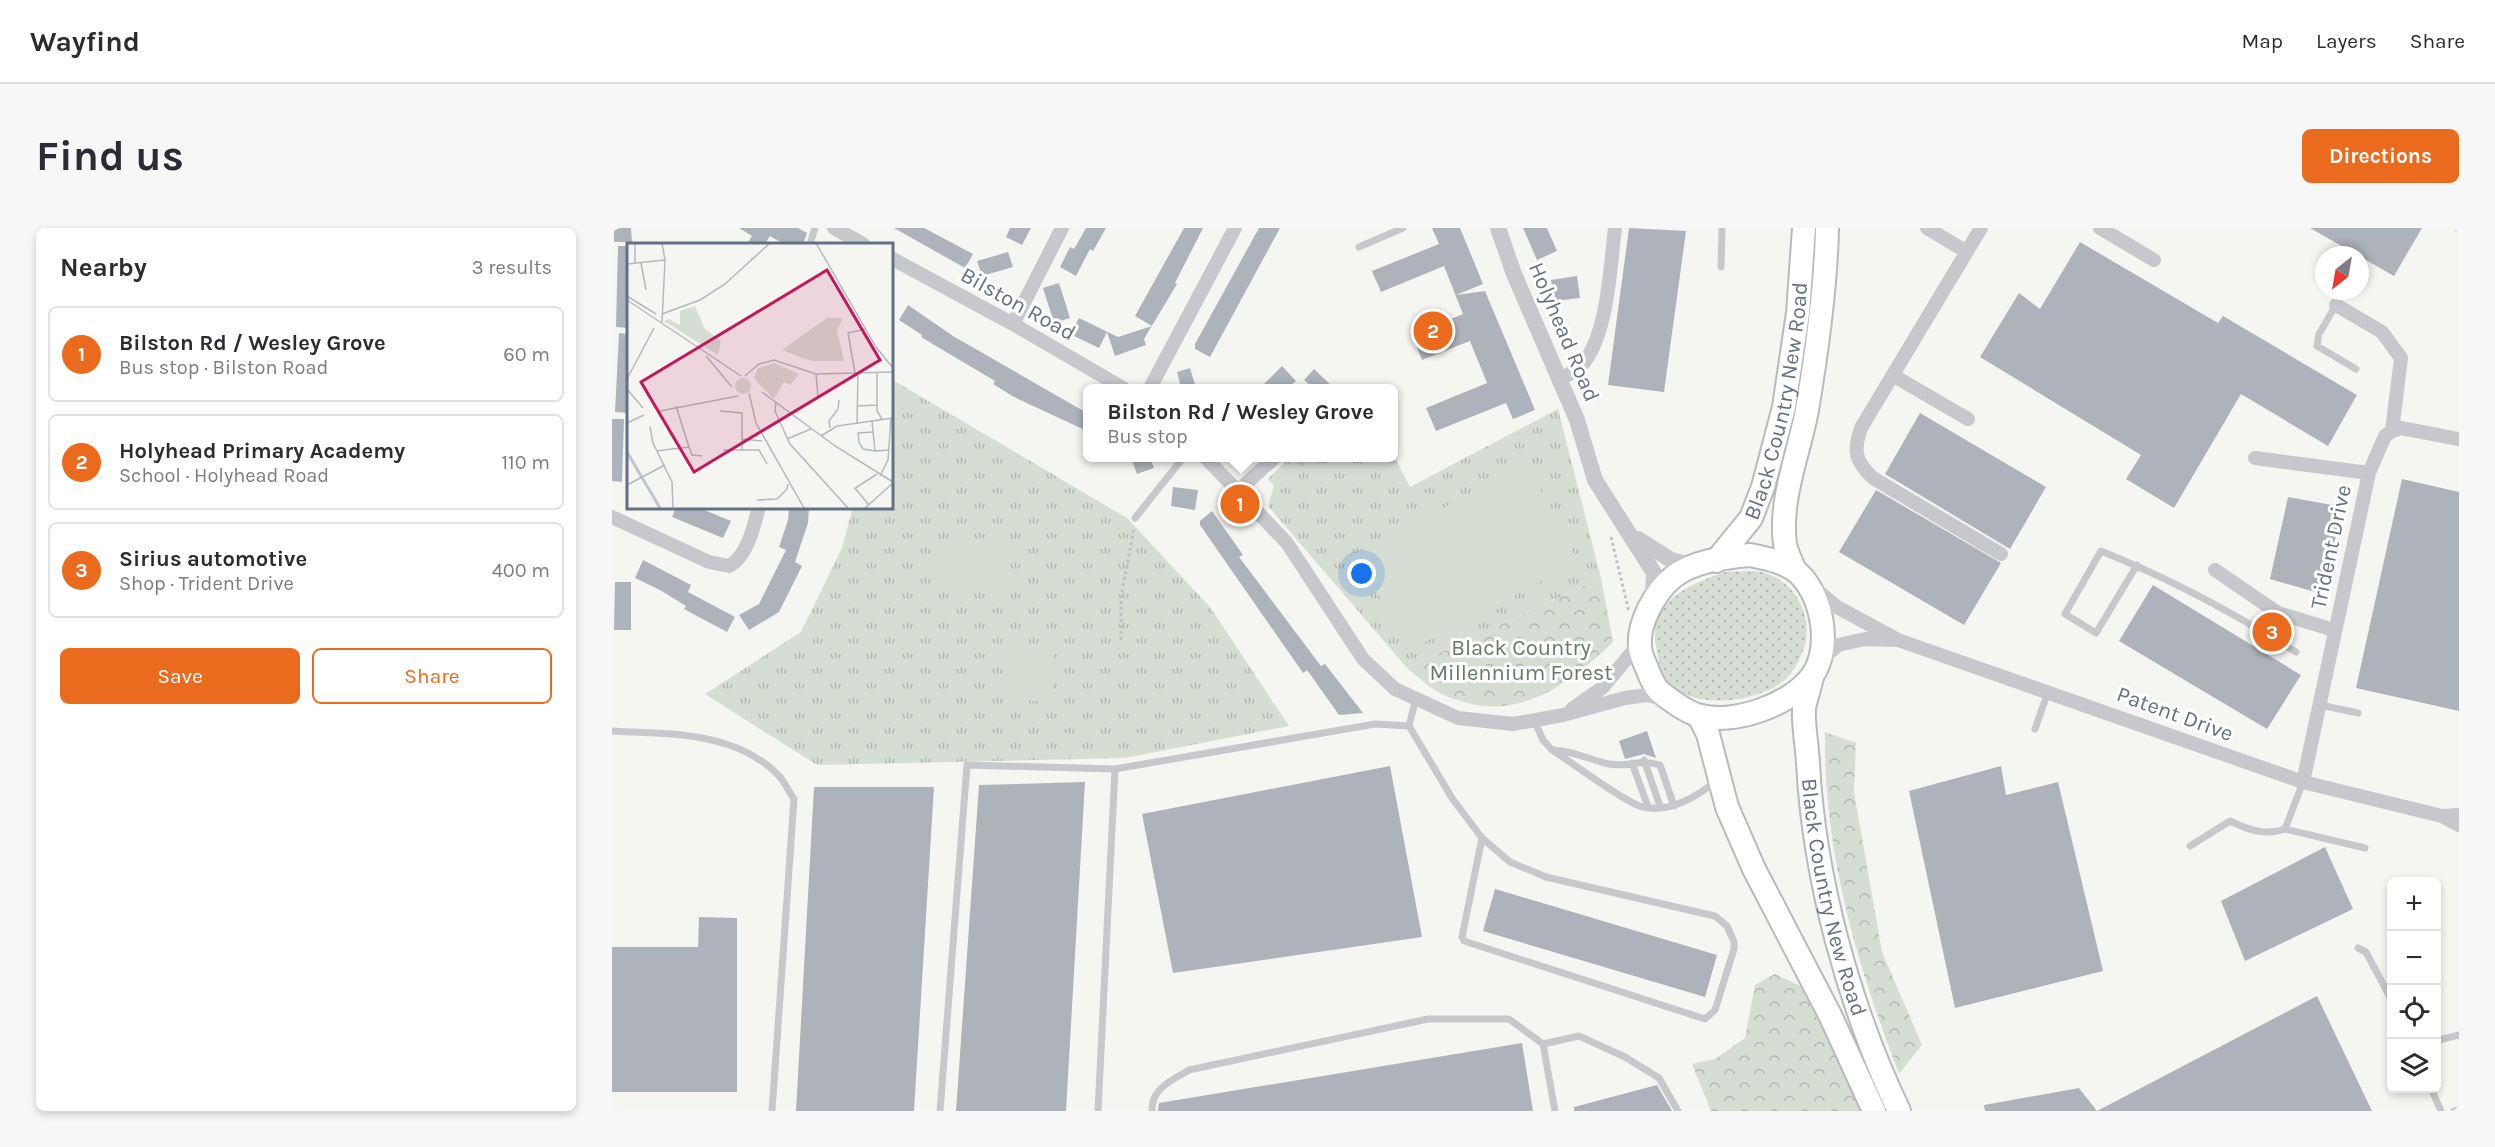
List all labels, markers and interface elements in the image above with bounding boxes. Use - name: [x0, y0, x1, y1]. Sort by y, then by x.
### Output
- text: Wayfind: [30, 25, 140, 58]
- text: Map: [2241, 29, 2283, 53]
- text: Layers: [2316, 29, 2377, 53]
- text: Share: [2410, 29, 2465, 53]
- button: Directions: [2302, 129, 2459, 183]
- text: Find us: [36, 131, 184, 181]
- inset map: [627, 243, 892, 508]
- north arrow: [2315, 246, 2369, 300]
- text: Nearby: [60, 252, 147, 283]
- text: 3 results: [472, 256, 552, 279]
- street label: Holyhead Road: [1523, 258, 1605, 406]
- street label: Bilston Road: [956, 262, 1080, 346]
- street label: Black Country New Road: [1739, 281, 1813, 524]
- pin: 2: [1414, 308, 1452, 354]
- text: Bilston Rd / Wesley Grove: [119, 330, 386, 356]
- text: 1: [78, 343, 85, 366]
- text: 60 m: [503, 343, 550, 366]
- text: Bus stop · Bilston Road: [119, 356, 328, 379]
- popup: [1083, 384, 1398, 462]
- text: Bilston Rd / Wesley Grove: [1107, 399, 1374, 425]
- text: Bus stop: [1107, 425, 1188, 448]
- text: Holyhead Primary Academy: [119, 438, 405, 464]
- text: 2: [75, 451, 88, 474]
- text: 110 m: [501, 451, 550, 474]
- text: School · Holyhead Road: [119, 464, 329, 487]
- pin: 1: [1220, 482, 1260, 526]
- street label: Trident Drive: [2305, 482, 2357, 612]
- text: Sirius automotive: [119, 546, 307, 572]
- text: 3: [75, 559, 88, 582]
- text: 400 m: [492, 559, 550, 582]
- your location: [1347, 559, 1376, 588]
- text: Shop · Trident Drive: [119, 572, 294, 595]
- pin: 3: [2252, 610, 2292, 654]
- park label: Black Country Millennium Forest: [1429, 635, 1613, 686]
- button: Save: [60, 648, 300, 704]
- button: Share: [312, 648, 552, 704]
- street label: Patent Drive: [2113, 681, 2237, 747]
- street label: Black Country New Road: [1796, 777, 1872, 1020]
- map controls: [2387, 877, 2441, 1093]
- button: +: [2387, 877, 2441, 931]
- button: −: [2387, 931, 2441, 985]
- button: locate: [2387, 985, 2441, 1039]
- button: layers: [2387, 1039, 2441, 1093]

